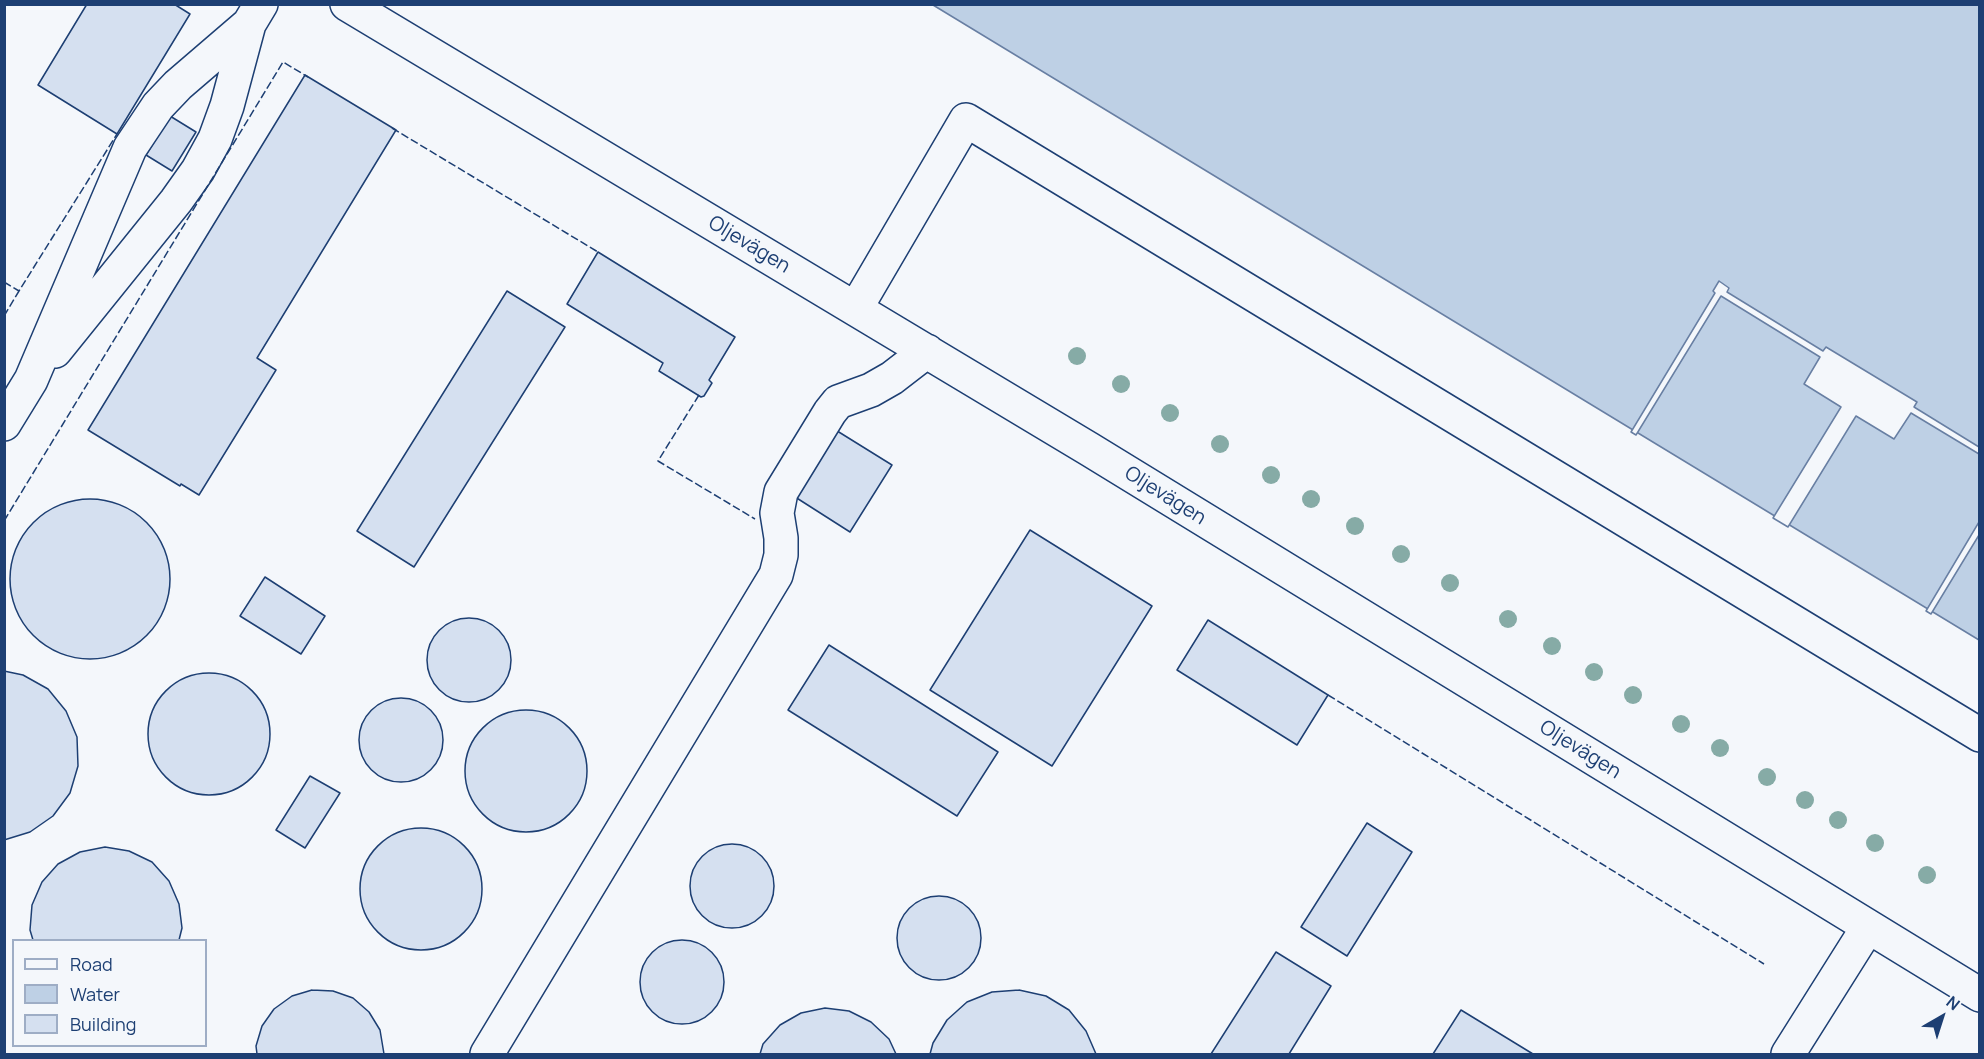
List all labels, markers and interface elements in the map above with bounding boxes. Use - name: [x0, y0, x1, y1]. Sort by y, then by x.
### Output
- street label: Oljevägen: [704, 211, 794, 279]
- street label: Oljevägen: [1120, 462, 1210, 530]
- street label: Oljevägen: [1535, 716, 1625, 784]
- legend: [12, 939, 207, 1047]
- text: Road: [70, 952, 113, 976]
- text: Water: [70, 982, 120, 1006]
- north arrow: [1912, 987, 1972, 1047]
- text: N: [1942, 991, 1965, 1015]
- text: Building: [70, 1012, 136, 1036]

